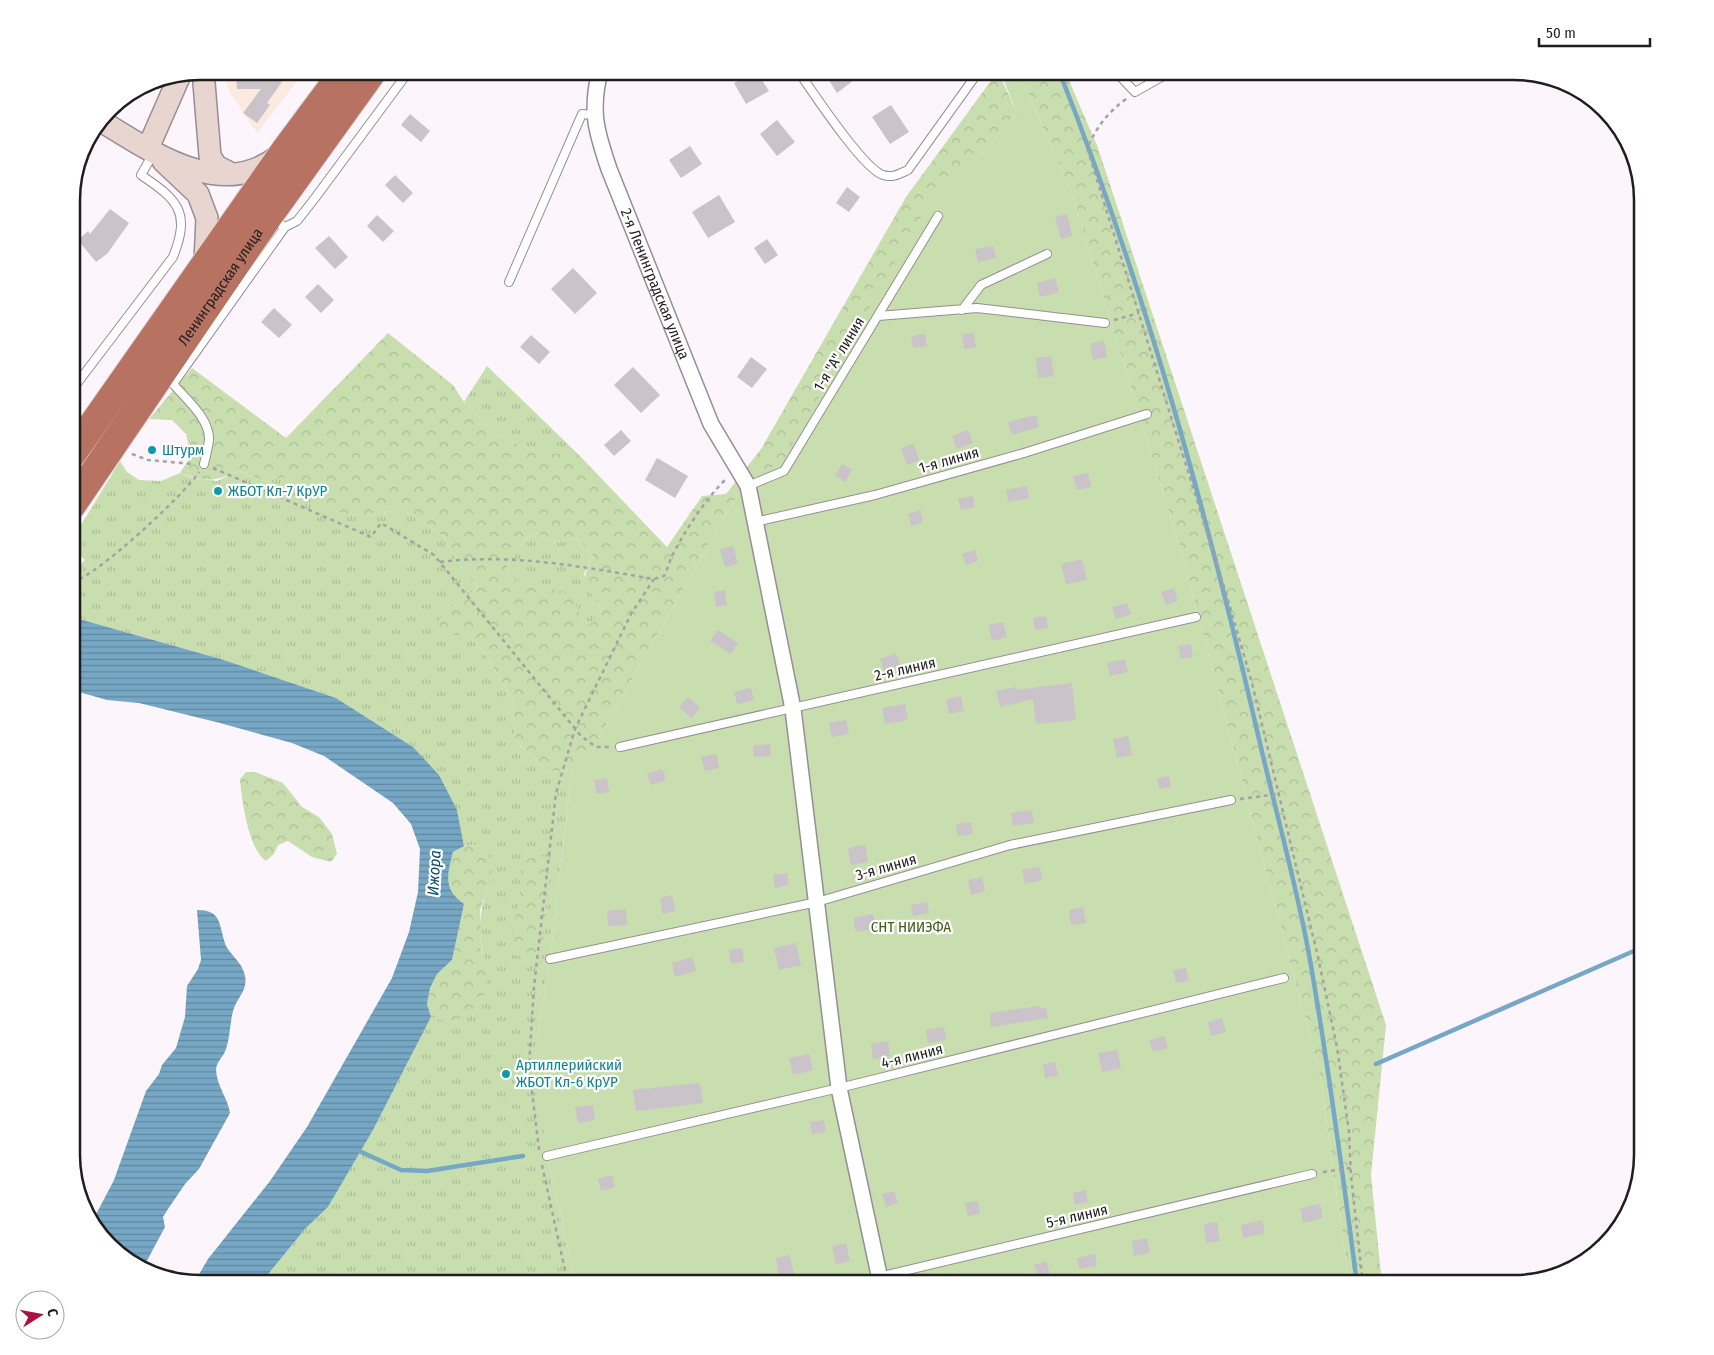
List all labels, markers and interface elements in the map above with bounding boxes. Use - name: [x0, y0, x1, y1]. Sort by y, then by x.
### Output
- scale bar: [1539, 15, 1650, 47]
- text: 50 m: [1546, 24, 1576, 42]
- street label: 2-я Ленинградская улица: [617, 206, 693, 362]
- street label: Ленинградская улица: [174, 225, 267, 349]
- street label: 1-я "А" линия: [810, 314, 868, 394]
- place label: Штурм: [162, 441, 204, 459]
- street label: 1-я линия: [917, 443, 981, 477]
- marker: Штурм: [146, 444, 158, 456]
- place label: ЖБОТ Кл-7 КрУР: [228, 482, 328, 500]
- marker: ЖБОТ Кл-7 КрУР: [212, 485, 224, 497]
- street label: 2-я линия: [873, 653, 937, 685]
- water label: Ижора: [423, 850, 445, 896]
- street label: 3-я линия: [854, 850, 918, 884]
- park label: СНТ НИИЭФА: [871, 918, 951, 936]
- street label: 4-я линия: [879, 1040, 945, 1072]
- place label: Артиллерийский ЖБОТ Кл-6 КрУР: [516, 1056, 622, 1091]
- marker: Артиллерийский ЖБОТ Кл-6 КрУР: [500, 1068, 512, 1080]
- street label: 5-я линия: [1045, 1200, 1109, 1232]
- north arrow: [15, 1290, 65, 1340]
- text: С: [43, 1307, 61, 1318]

